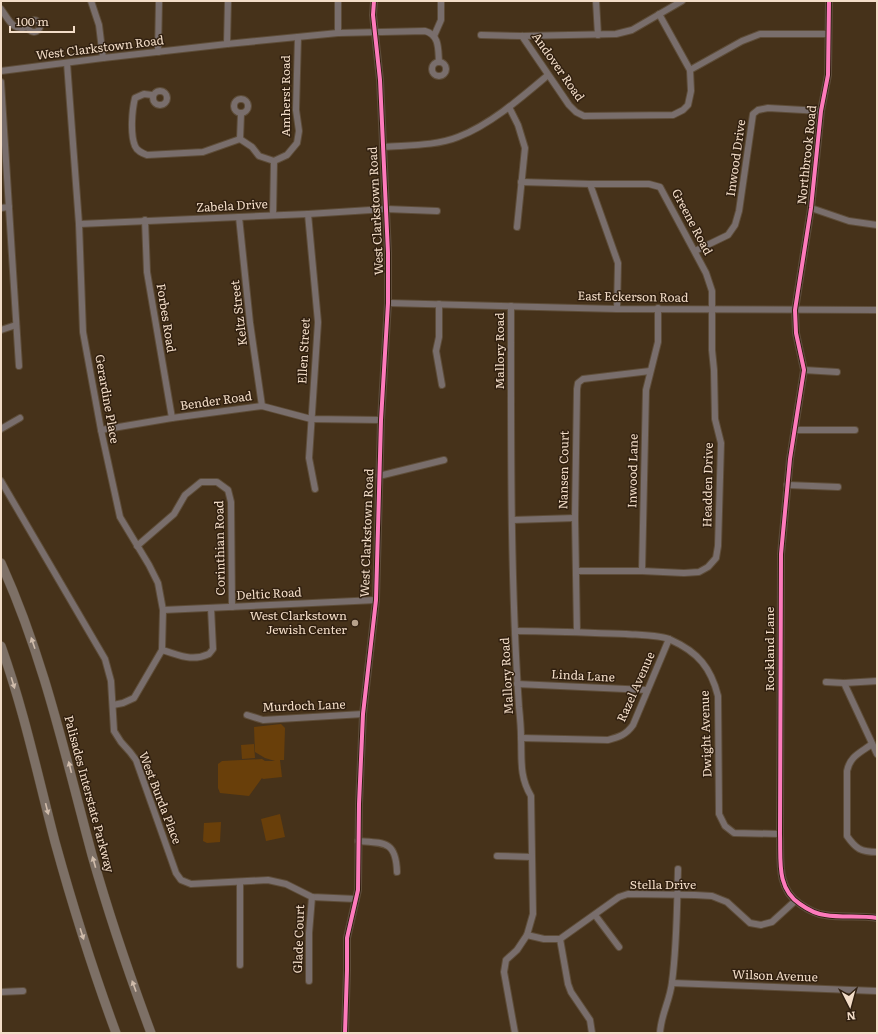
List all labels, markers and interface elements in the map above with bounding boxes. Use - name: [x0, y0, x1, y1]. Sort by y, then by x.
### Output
- scale bar: [10, 8, 74, 34]
- text: 100 m: [16, 12, 49, 30]
- street label: Andover Road: [528, 28, 590, 105]
- street label: West Clarkstown Road: [35, 30, 166, 64]
- street label: Amherst Road: [276, 55, 294, 137]
- street label: Northbrook Road: [792, 104, 820, 206]
- street label: Inwood Drive: [721, 118, 749, 198]
- street label: West Clarkstown Road: [363, 146, 387, 276]
- street label: Greene Road: [668, 185, 718, 258]
- street label: Zabela Drive: [196, 194, 268, 216]
- street label: Keltz Street: [225, 279, 251, 347]
- street label: Forbes Road: [153, 282, 181, 354]
- street label: East Eckerson Road: [577, 286, 689, 306]
- street label: Mallory Road: [490, 312, 508, 390]
- street label: Ellen Street: [292, 317, 314, 385]
- street label: Gerardine Place: [91, 353, 125, 445]
- street label: Bender Road: [179, 386, 254, 414]
- street label: Nansen Court: [553, 430, 573, 510]
- street label: Inwood Lane: [622, 434, 642, 508]
- street label: Headden Drive: [697, 442, 717, 528]
- street label: West Clarkstown Road: [355, 468, 377, 598]
- street label: Corinthian Road: [209, 500, 229, 596]
- street label: Deltic Road: [236, 582, 303, 604]
- place label: West Clarkstown Jewish Center: [250, 606, 347, 638]
- street label: Rockland Lane: [760, 607, 778, 691]
- marker: West Clarkstown Jewish Center: [350, 618, 360, 628]
- one-way arrow: [29, 636, 35, 648]
- street label: Mallory Road: [495, 636, 517, 715]
- street label: Razel Avenue: [612, 648, 659, 725]
- street label: Linda Lane: [551, 664, 615, 686]
- one-way arrow: [10, 678, 16, 690]
- street label: Dwight Avenue: [694, 690, 716, 778]
- street label: Murdoch Lane: [262, 695, 346, 715]
- street label: Palisades Interstate Parkway: [60, 713, 120, 875]
- street label: West Burda Place: [135, 749, 187, 846]
- one-way arrow: [66, 761, 72, 773]
- one-way arrow: [44, 803, 50, 815]
- one-way arrow: [91, 856, 97, 868]
- street label: Stella Drive: [630, 875, 696, 893]
- street label: Glade Court: [288, 904, 308, 974]
- one-way arrow: [79, 929, 85, 941]
- street label: Wilson Avenue: [732, 965, 818, 985]
- one-way arrow: [130, 980, 136, 992]
- north arrow: [830, 986, 870, 1026]
- text: N: [846, 1009, 857, 1025]

